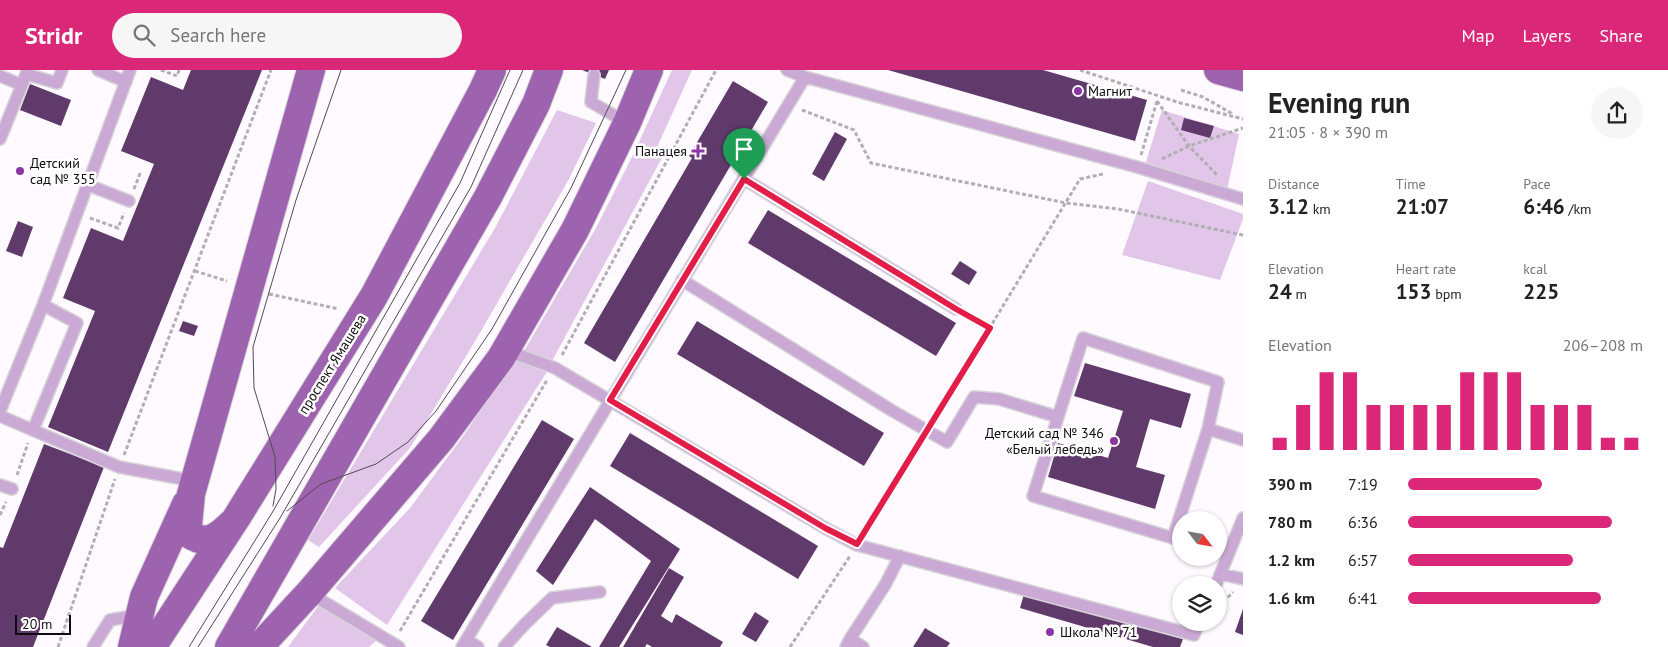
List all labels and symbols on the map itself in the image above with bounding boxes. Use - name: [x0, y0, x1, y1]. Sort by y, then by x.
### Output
- place label: Магнит: [1088, 82, 1132, 100]
- marker: Магнит: [1072, 85, 1084, 97]
- pin: [723, 128, 765, 179]
- place label: Панацея: [635, 142, 687, 160]
- marker: Панацея: [691, 144, 705, 158]
- place label: Детский сад № 355: [30, 154, 96, 188]
- marker: Детский сад № 355: [14, 165, 26, 177]
- street label: проспект Ямашева: [294, 311, 370, 417]
- place label: Детский сад № 346 «Белый лебедь»: [985, 424, 1104, 458]
- marker: Детский сад № 346 «Белый лебедь»: [1108, 435, 1120, 447]
- north arrow: [1172, 511, 1228, 566]
- scale bar: [15, 612, 71, 635]
- place label: Школа № 71: [1060, 623, 1137, 641]
- marker: Школа № 71: [1044, 626, 1056, 638]

